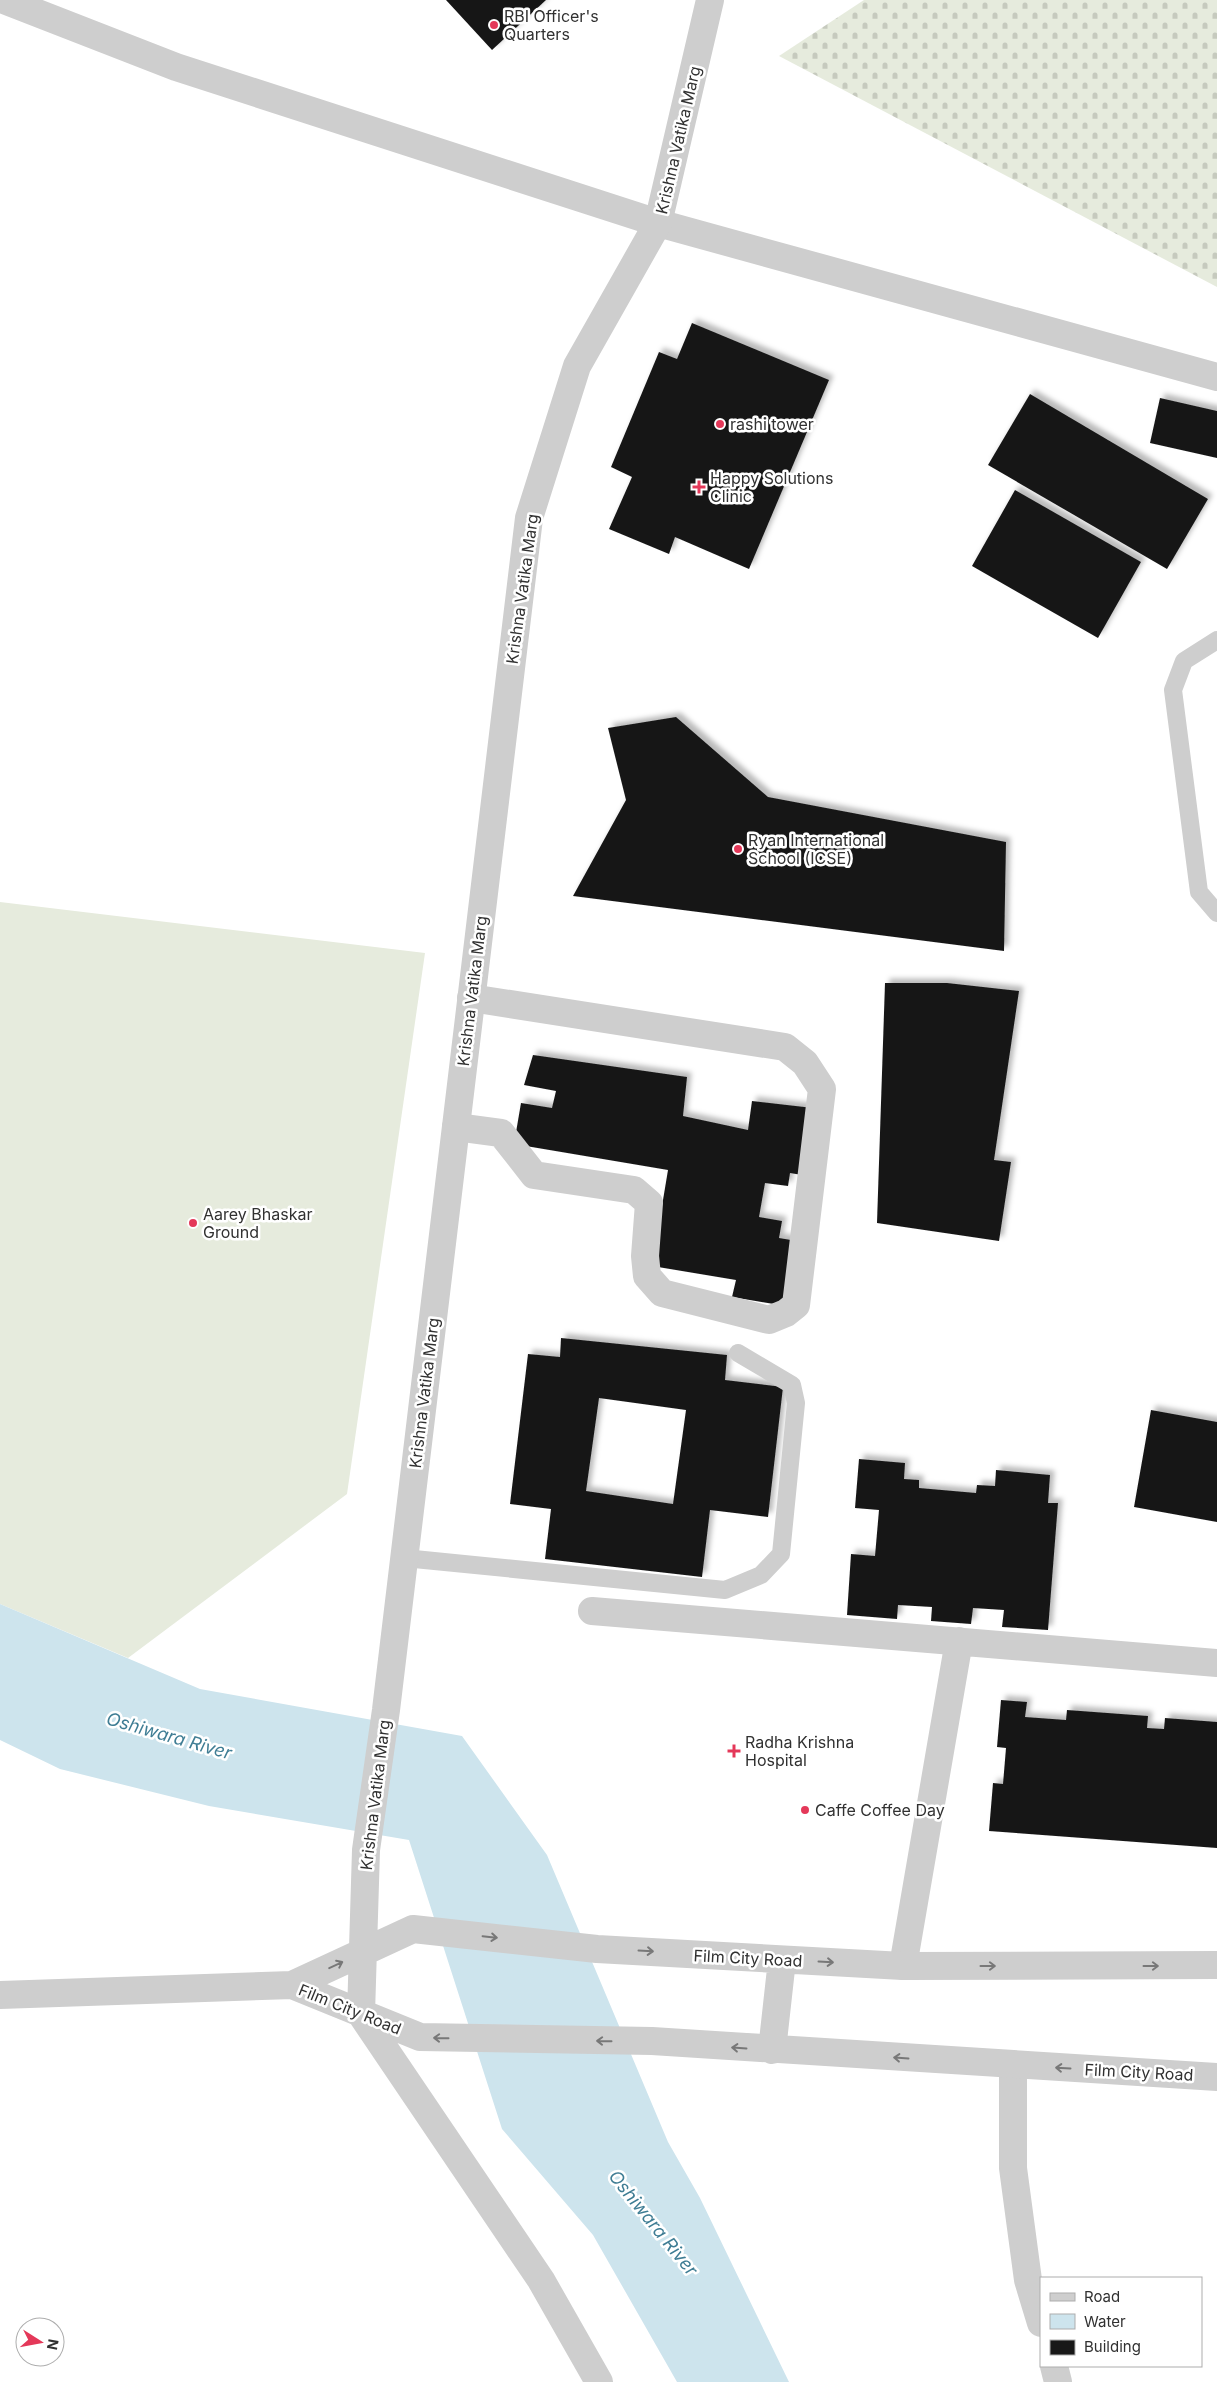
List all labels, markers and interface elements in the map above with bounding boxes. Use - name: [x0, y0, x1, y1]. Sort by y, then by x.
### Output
- place label: RBI Officer's Quarters: [504, 6, 599, 44]
- marker: RBI Officer's Quarters: [488, 19, 500, 31]
- street label: Krishna Vatika Marg: [651, 64, 705, 216]
- place label: rashi tower: [730, 414, 814, 434]
- marker: rashi tower: [714, 418, 726, 430]
- place label: Happy Solutions Clinic: [710, 468, 833, 506]
- marker: Happy Solutions Clinic: [692, 480, 706, 494]
- street label: Krishna Vatika Marg: [502, 513, 542, 665]
- place label: Ryan International School (ICSE): [748, 830, 884, 868]
- marker: Ryan International School (ICSE): [732, 843, 744, 855]
- street label: Krishna Vatika Marg: [453, 915, 491, 1067]
- place label: Aarey Bhaskar Ground: [203, 1204, 312, 1242]
- marker: Aarey Bhaskar Ground: [187, 1217, 199, 1229]
- street label: Krishna Vatika Marg: [405, 1317, 443, 1469]
- water label: Oshiwara River: [104, 1708, 235, 1764]
- street label: Krishna Vatika Marg: [356, 1719, 394, 1871]
- place label: Radha Krishna Hospital: [745, 1732, 854, 1770]
- marker: Radha Krishna Hospital: [727, 1744, 741, 1758]
- place label: Caffe Coffee Day: [815, 1800, 945, 1820]
- marker: Caffe Coffee Day: [799, 1804, 811, 1816]
- one-way arrow: [482, 1933, 498, 1942]
- street label: Film City Road: [693, 1945, 803, 1971]
- one-way arrow: [638, 1947, 654, 1956]
- one-way arrow: [817, 1958, 833, 1967]
- one-way arrow: [328, 1960, 343, 1969]
- one-way arrow: [980, 1961, 996, 1971]
- one-way arrow: [1142, 1961, 1158, 1971]
- street label: Film City Road: [296, 1979, 404, 2039]
- one-way arrow: [433, 2033, 449, 2042]
- one-way arrow: [596, 2036, 612, 2045]
- one-way arrow: [731, 2043, 747, 2052]
- one-way arrow: [894, 2054, 910, 2063]
- street label: Film City Road: [1084, 2059, 1194, 2085]
- one-way arrow: [1056, 2064, 1072, 2073]
- water label: Oshiwara River: [605, 2166, 703, 2280]
- legend: [1040, 2277, 1202, 2367]
- text: Road: [1084, 2287, 1120, 2306]
- text: Water: [1084, 2312, 1126, 2331]
- north arrow: [15, 2317, 65, 2367]
- text: Building: [1084, 2337, 1141, 2356]
- text: N: [44, 2338, 63, 2351]

